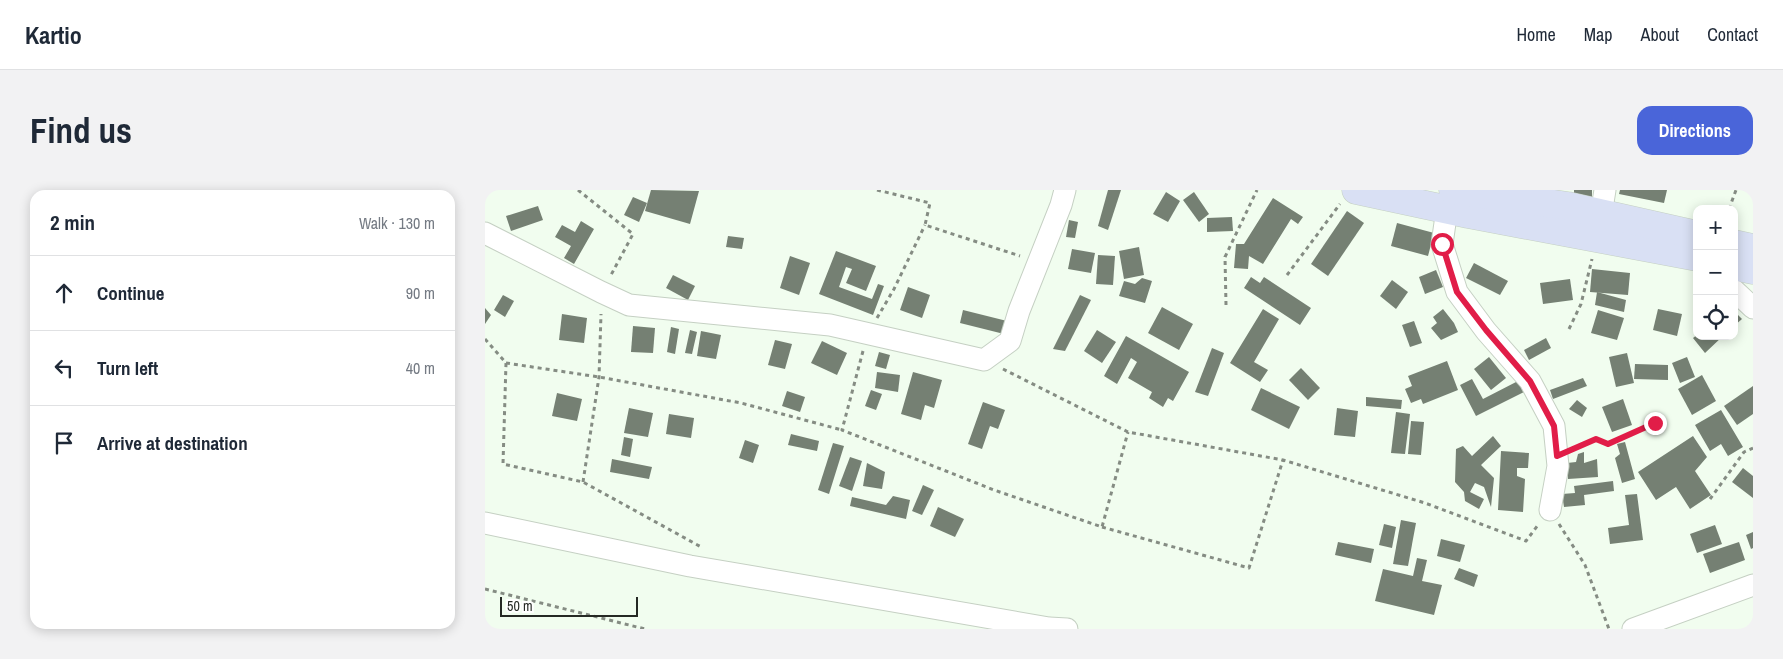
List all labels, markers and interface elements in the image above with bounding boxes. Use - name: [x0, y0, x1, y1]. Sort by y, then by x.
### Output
- text: Kartio: [25, 19, 82, 51]
- text: Home: [1516, 22, 1556, 47]
- text: Map: [1584, 22, 1613, 47]
- text: About: [1641, 22, 1679, 47]
- text: Contact: [1707, 22, 1758, 47]
- button: Directions: [1637, 106, 1753, 155]
- text: Find us: [30, 107, 132, 154]
- map controls: [1693, 205, 1738, 340]
- button: +: [1693, 205, 1738, 250]
- text: 2 min: [50, 208, 95, 237]
- text: Walk · 130 m: [359, 212, 435, 234]
- route start: [1431, 233, 1454, 256]
- button: −: [1693, 250, 1738, 295]
- icon: ahead: [50, 279, 78, 307]
- text: Continue: [97, 280, 165, 306]
- text: 90 m: [406, 282, 435, 304]
- button: locate: [1693, 295, 1738, 340]
- icon: left: [50, 354, 78, 382]
- text: Turn left: [97, 355, 158, 381]
- text: 40 m: [406, 357, 435, 379]
- route end: [1644, 412, 1667, 435]
- icon: arrive: [50, 429, 78, 457]
- text: Arrive at destination: [97, 430, 248, 456]
- scale bar: [500, 594, 637, 617]
- text: 50 m: [507, 597, 533, 615]

